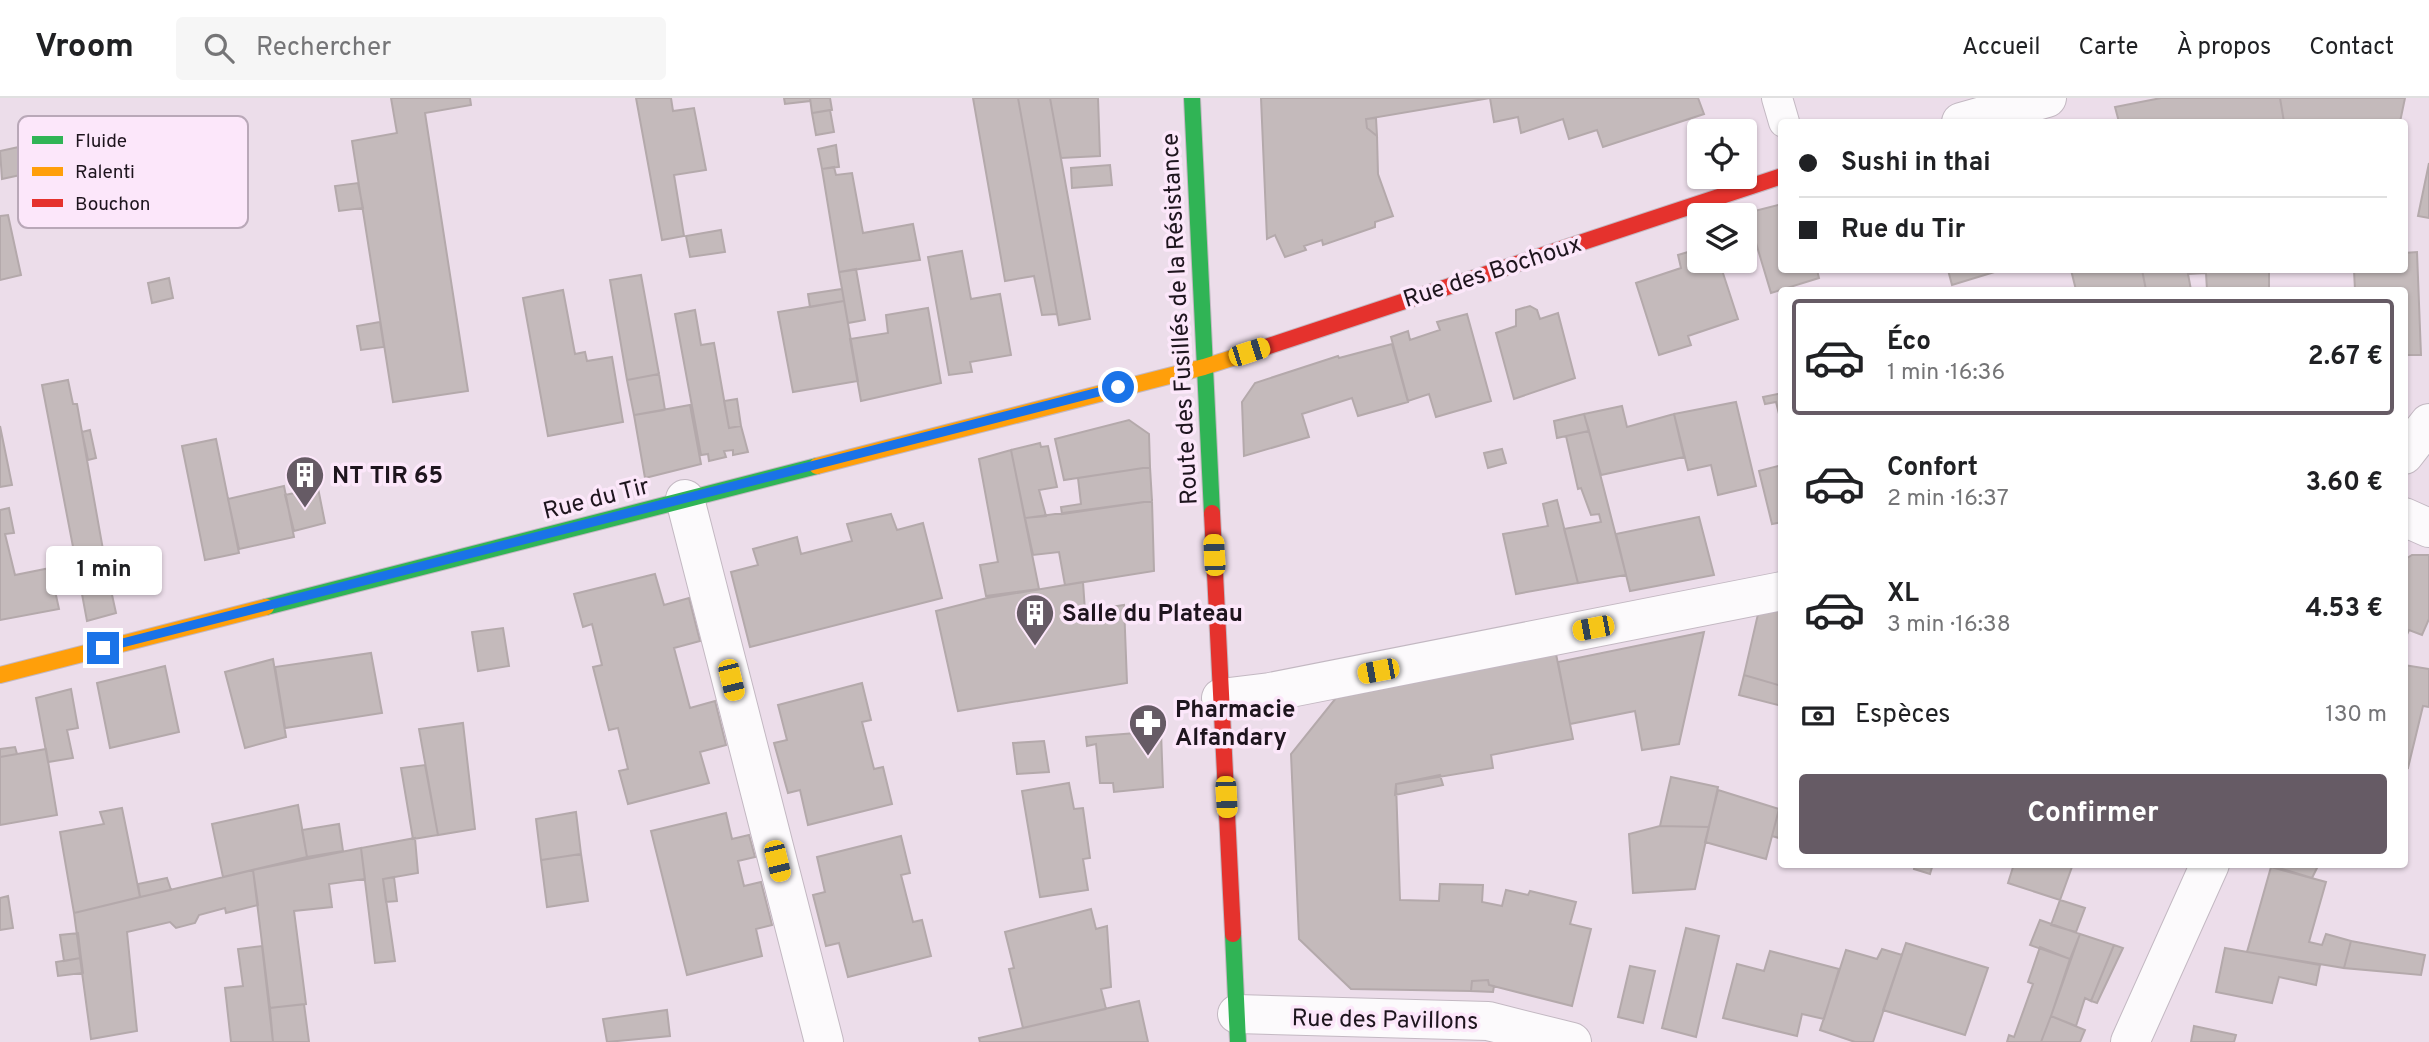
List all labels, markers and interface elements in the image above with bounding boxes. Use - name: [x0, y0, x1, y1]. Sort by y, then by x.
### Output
- search box: [176, 17, 666, 80]
- text: Vroom: [35, 27, 134, 69]
- icon: search: [200, 29, 238, 67]
- text: Rechercher: [256, 32, 391, 65]
- text: Accueil: [1962, 33, 2041, 63]
- text: Carte: [2079, 33, 2138, 63]
- text: À propos: [2176, 33, 2271, 63]
- text: Contact: [2309, 33, 2394, 63]
- legend: [18, 116, 248, 228]
- map controls: [1687, 119, 1757, 273]
- button: locate: [1687, 119, 1757, 189]
- text: Fluide: [75, 130, 127, 154]
- street label: Route des Fusillés de la Résistance: [1156, 132, 1206, 506]
- text: Sushi in thai: [1841, 147, 1991, 180]
- text: Ralenti: [75, 161, 135, 185]
- text: Bouchon: [75, 193, 151, 217]
- button: layers: [1687, 203, 1757, 273]
- text: Rue du Tir: [1841, 214, 1965, 247]
- street label: Rue des Bochoux: [1400, 230, 1586, 316]
- icon: car: [1803, 326, 1866, 389]
- text: Éco: [1887, 326, 1931, 359]
- car: [1226, 336, 1273, 368]
- text: 2.67 €: [2308, 341, 2383, 374]
- text: 1 min · 16:36: [1887, 359, 2005, 388]
- route start: [1102, 371, 1134, 403]
- icon: car: [1803, 452, 1866, 515]
- text: Confort: [1887, 452, 1978, 485]
- building icon: NT TIR 65: [284, 454, 326, 509]
- place label: NT TIR 65: [332, 462, 443, 492]
- text: 3.60 €: [2306, 467, 2383, 500]
- street label: Rue du Tir: [540, 472, 653, 528]
- text: 2 min · 16:37: [1887, 485, 2009, 514]
- car: [1203, 533, 1226, 577]
- callout: 1 min: [45, 546, 161, 596]
- text: 1 min: [76, 556, 132, 585]
- icon: car: [1803, 578, 1866, 641]
- text: XL: [1887, 578, 1919, 611]
- building icon: Salle du Plateau: [1014, 592, 1056, 647]
- text: 4.53 €: [2306, 593, 2383, 626]
- place label: Salle du Plateau: [1062, 600, 1243, 630]
- text: 3 min · 16:38: [1887, 611, 2011, 640]
- car: [1571, 614, 1616, 642]
- route end: [87, 632, 119, 664]
- car: [716, 657, 747, 703]
- car: [1356, 657, 1401, 685]
- place label: Pharmacie Alfandary: [1175, 696, 1295, 754]
- icon: cash: [1799, 697, 1837, 735]
- text: Espèces: [1855, 699, 1951, 732]
- text: 130 m: [2325, 701, 2387, 730]
- pharmacy icon: Pharmacie Alfandary: [1127, 702, 1169, 757]
- button: Confirmer: [1799, 774, 2387, 854]
- car: [1215, 775, 1238, 819]
- car: [762, 838, 793, 884]
- street label: Rue des Pavillons: [1291, 1004, 1479, 1038]

